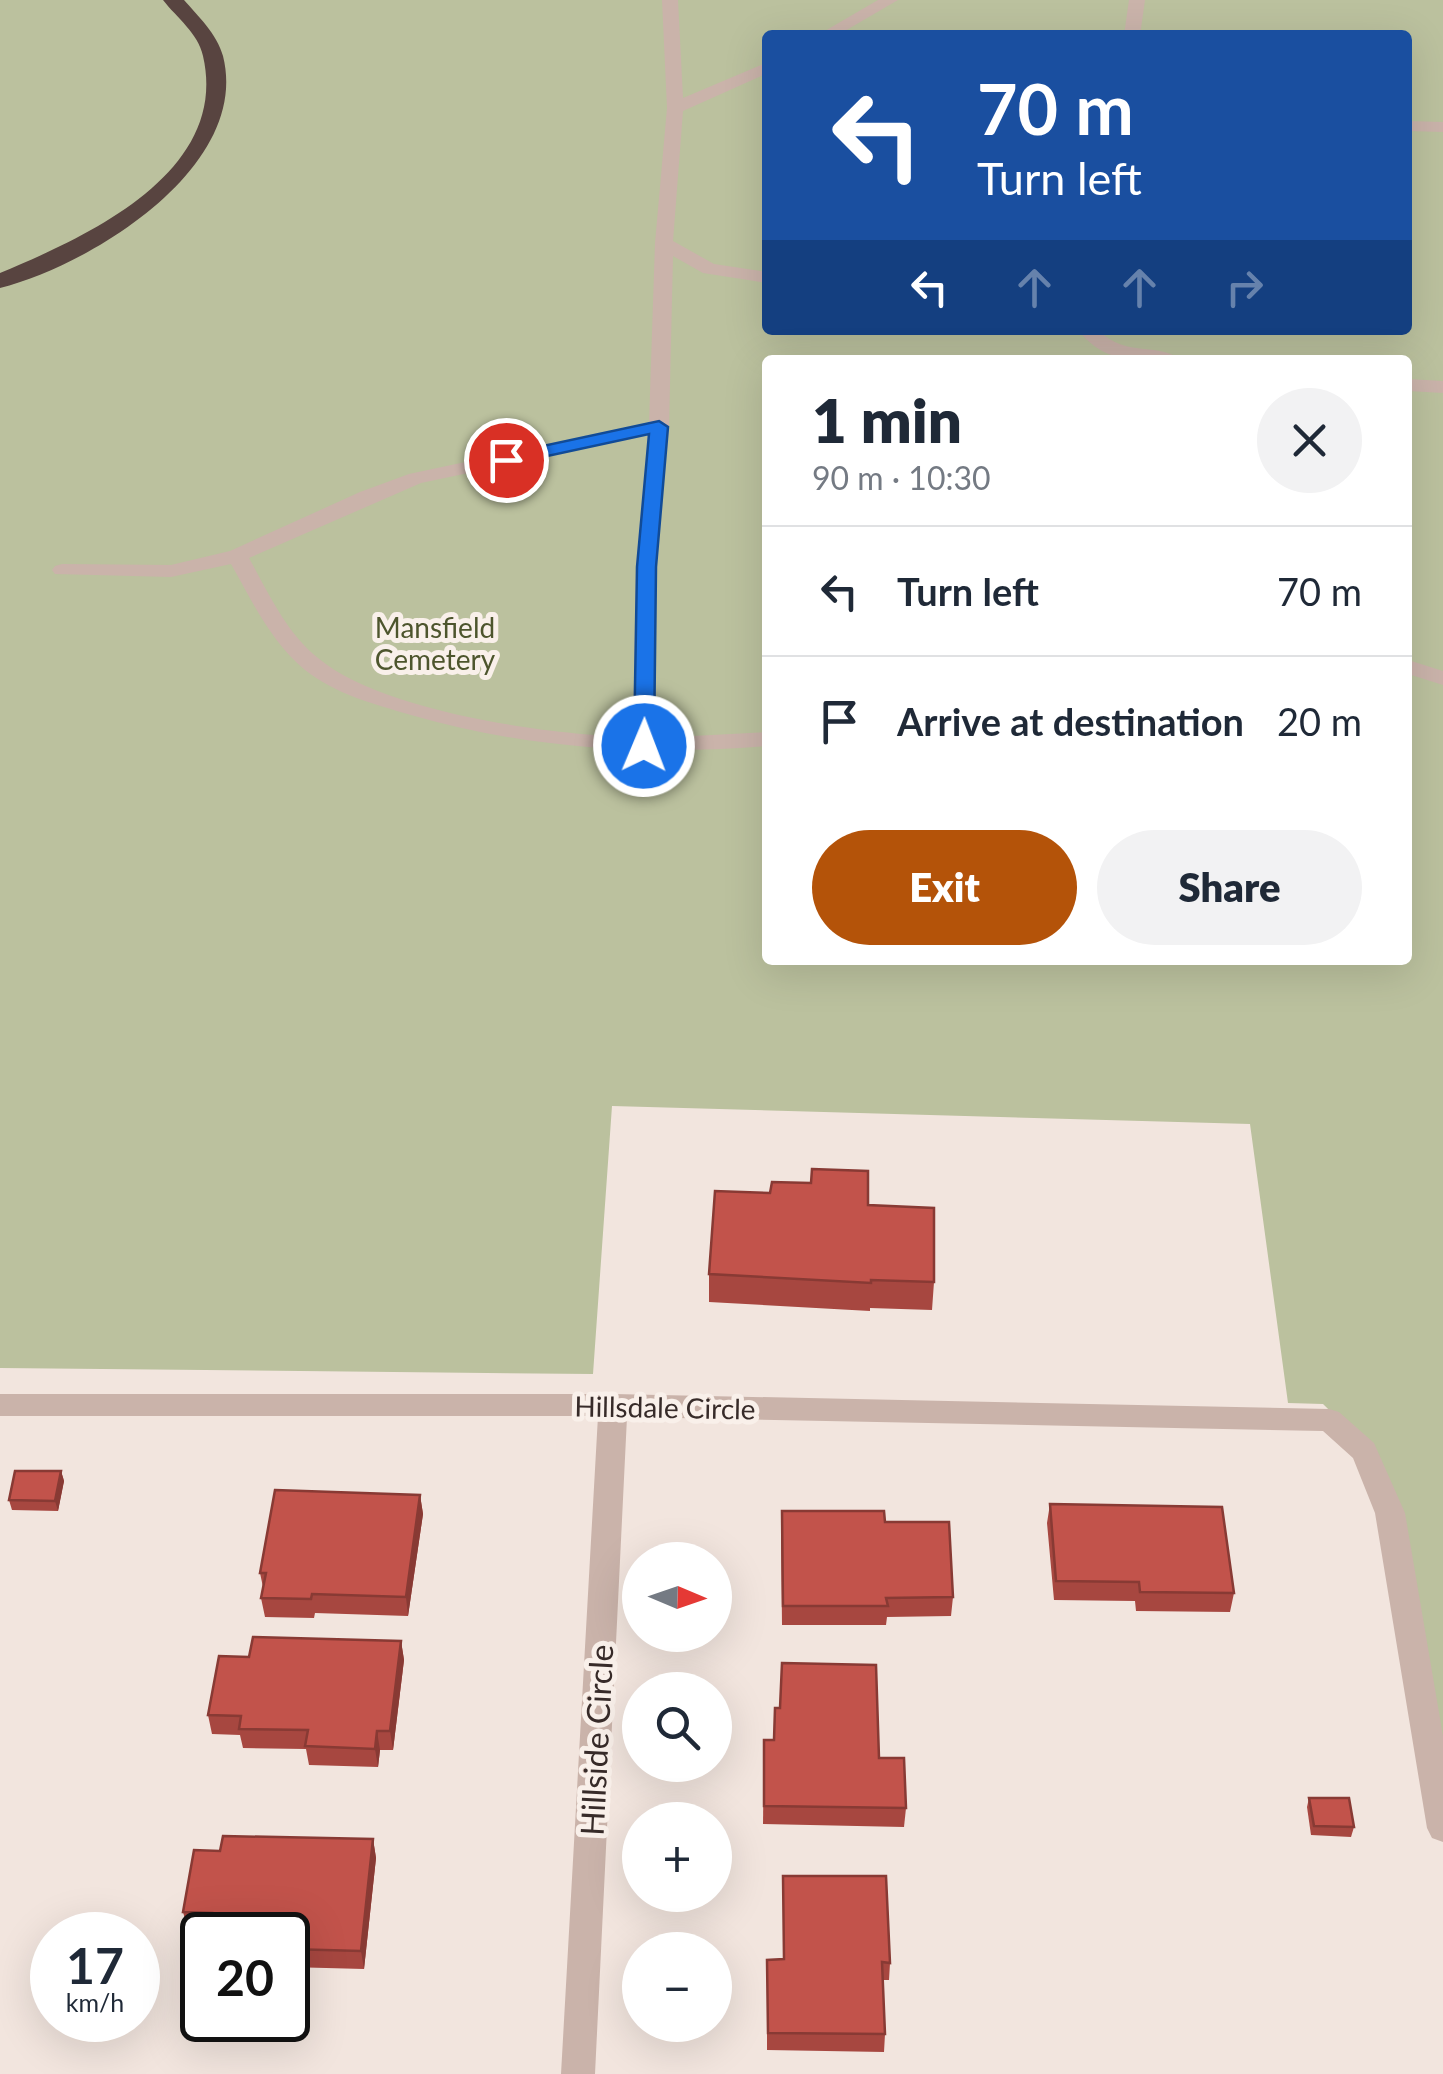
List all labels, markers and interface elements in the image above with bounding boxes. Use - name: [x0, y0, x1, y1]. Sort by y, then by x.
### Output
- text: 70 m: [977, 66, 1134, 150]
- icon: left: [812, 70, 942, 200]
- text: Turn left: [977, 151, 1142, 205]
- icon: left: [902, 260, 957, 315]
- icon: ahead: [1007, 260, 1062, 315]
- icon: ahead: [1112, 260, 1167, 315]
- icon: right: [1217, 260, 1272, 315]
- text: 1 min: [812, 384, 962, 456]
- button: close: [1257, 388, 1362, 493]
- pin: [464, 418, 549, 503]
- icon: arrive: [479, 433, 534, 488]
- text: 90 m · 10:30: [812, 458, 991, 497]
- icon: left: [812, 564, 867, 619]
- text: Turn left: [897, 568, 1039, 614]
- text: 70 m: [1277, 568, 1362, 614]
- park label: Mansfield Cemetery: [375, 610, 496, 676]
- position arrow: [592, 694, 696, 798]
- icon: arrive: [812, 694, 867, 749]
- text: Arrive at destination: [897, 698, 1244, 744]
- text: 20 m: [1277, 698, 1362, 744]
- button: Exit: [812, 830, 1077, 945]
- button: Share: [1097, 830, 1362, 945]
- street label: Hillsdale Circle: [574, 1388, 756, 1426]
- north arrow: [622, 1542, 732, 1652]
- map controls: [622, 1542, 732, 2042]
- street label: Hillside Circle: [572, 1643, 620, 1837]
- button: search: [622, 1672, 732, 1782]
- button: +: [622, 1802, 732, 1912]
- speed limit sign: 20: [180, 1912, 310, 2042]
- button: −: [622, 1932, 732, 2042]
- text: 17: [66, 1935, 124, 1995]
- text: km/h: [66, 1987, 124, 2017]

